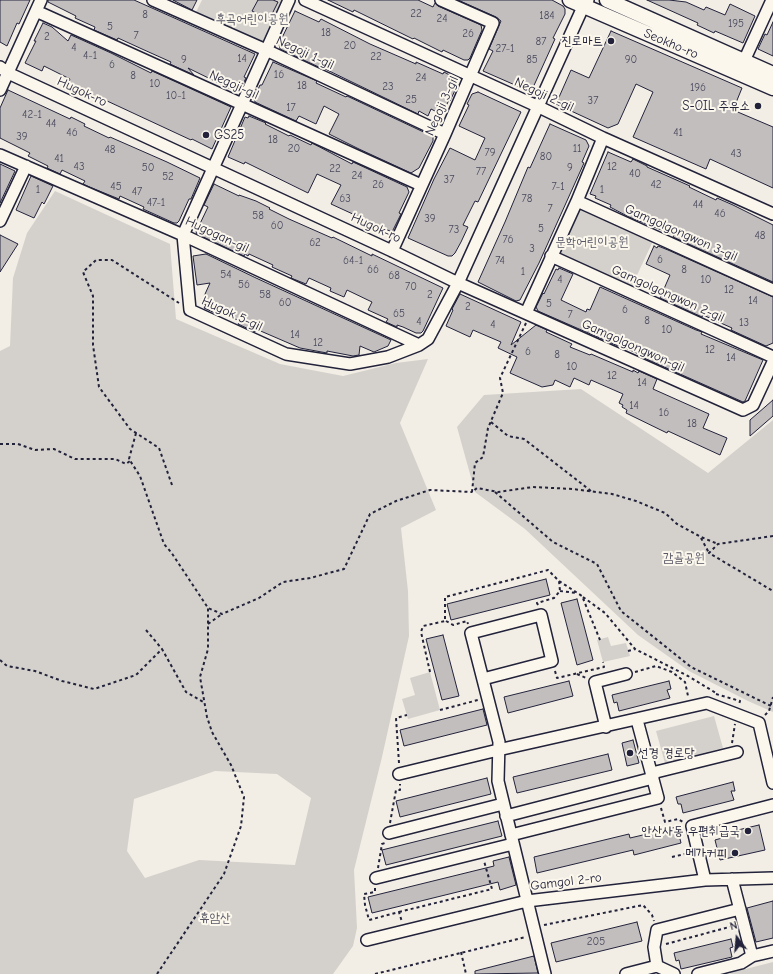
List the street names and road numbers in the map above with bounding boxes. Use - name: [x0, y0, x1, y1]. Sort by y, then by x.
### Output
- street label: Seokho-ro: [641, 26, 701, 62]
- street label: Negoji 1-gil: [274, 33, 336, 73]
- street label: Negoji-gil: [207, 67, 261, 103]
- street label: Hugok-ro: [55, 74, 109, 110]
- street label: Negoji 3-gil: [422, 74, 462, 138]
- street label: Negoji 2-gil: [512, 74, 576, 116]
- street label: Gamgolgongwon 3-gil: [622, 201, 740, 265]
- street label: Hugok-ro: [349, 210, 403, 246]
- street label: Hugogan-gil: [183, 213, 251, 257]
- street label: Gamgolgongwon 2-gil: [609, 262, 727, 326]
- street label: Hugok 5-gil: [199, 293, 265, 335]
- street label: Gamgolgongwon-gil: [579, 316, 687, 376]
- street label: Gamgol 2-ro: [530, 870, 602, 894]

